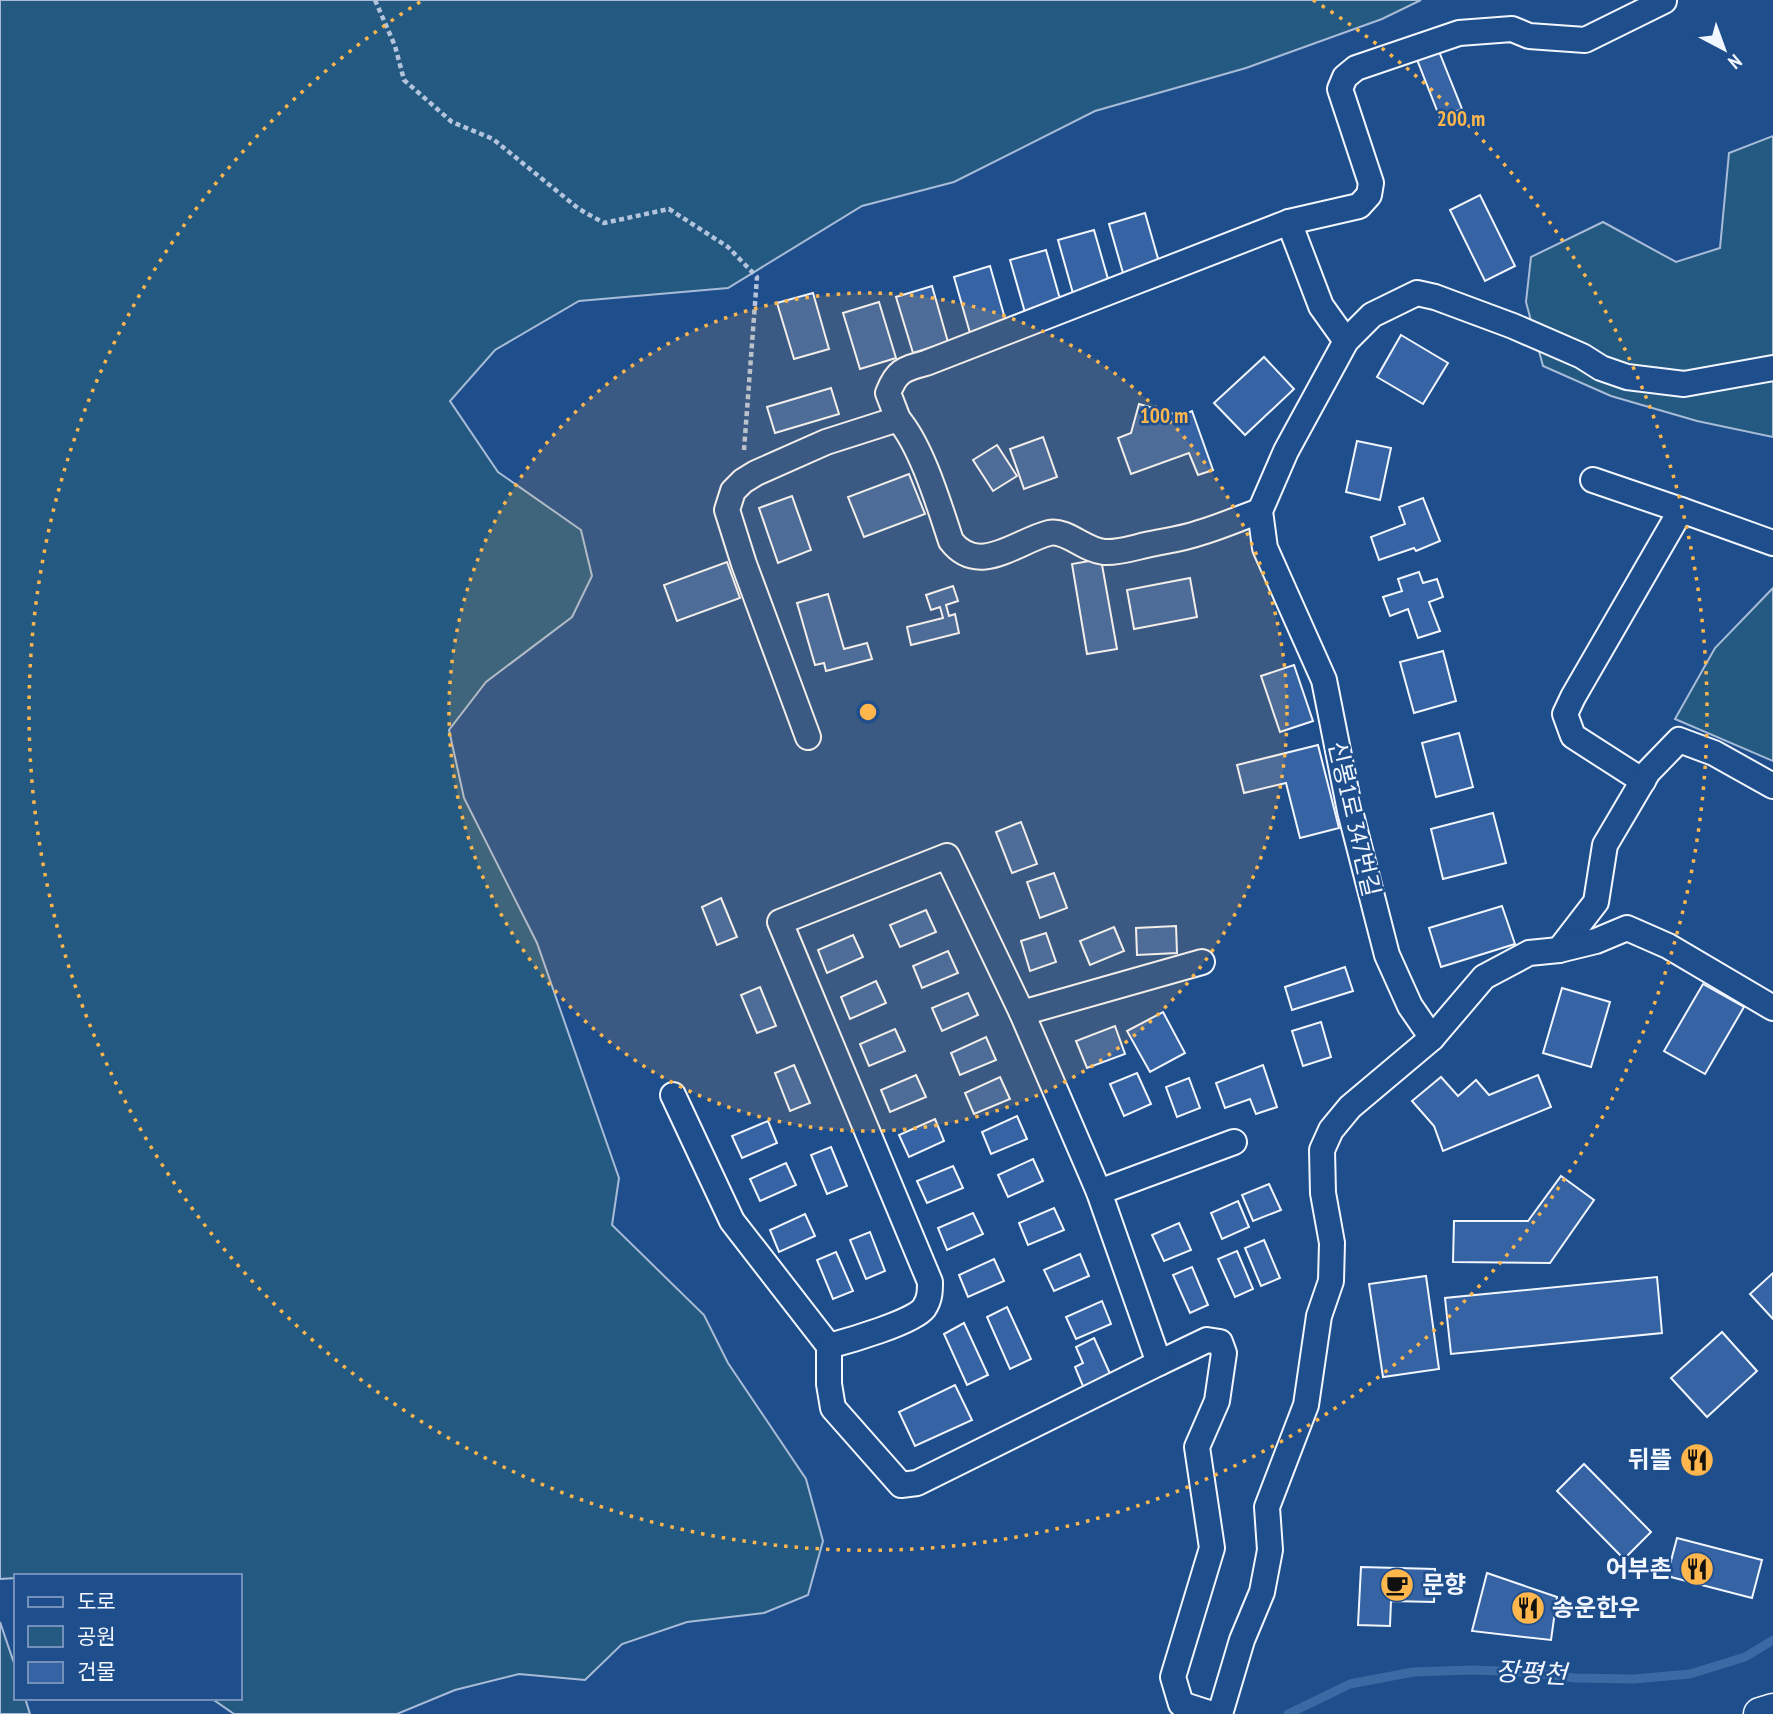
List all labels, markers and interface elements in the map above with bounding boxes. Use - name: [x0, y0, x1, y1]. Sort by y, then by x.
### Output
- north arrow: [1689, 14, 1759, 84]
- text: N: [1723, 49, 1747, 74]
- text: 200 m: [1437, 105, 1485, 132]
- text: 100 m: [1140, 402, 1188, 429]
- centre of rings: [856, 700, 880, 724]
- street label: 신봉1로 347번길: [1322, 738, 1387, 900]
- restaurant icon: 뒤뜰: [1678, 1441, 1716, 1479]
- place label: 뒤뜰: [1628, 1444, 1672, 1475]
- restaurant icon: 어부촌: [1678, 1550, 1716, 1588]
- place label: 어부촌: [1606, 1553, 1672, 1584]
- cafe icon: 문향: [1378, 1566, 1416, 1604]
- place label: 문향: [1422, 1569, 1466, 1600]
- legend: [14, 1574, 242, 1700]
- text: 도로: [77, 1588, 116, 1615]
- restaurant icon: 송운한우: [1509, 1589, 1547, 1627]
- place label: 송운한우: [1552, 1592, 1640, 1623]
- text: 공원: [77, 1623, 116, 1650]
- water label: 장평천: [1494, 1654, 1571, 1691]
- text: 건물: [77, 1658, 116, 1685]

